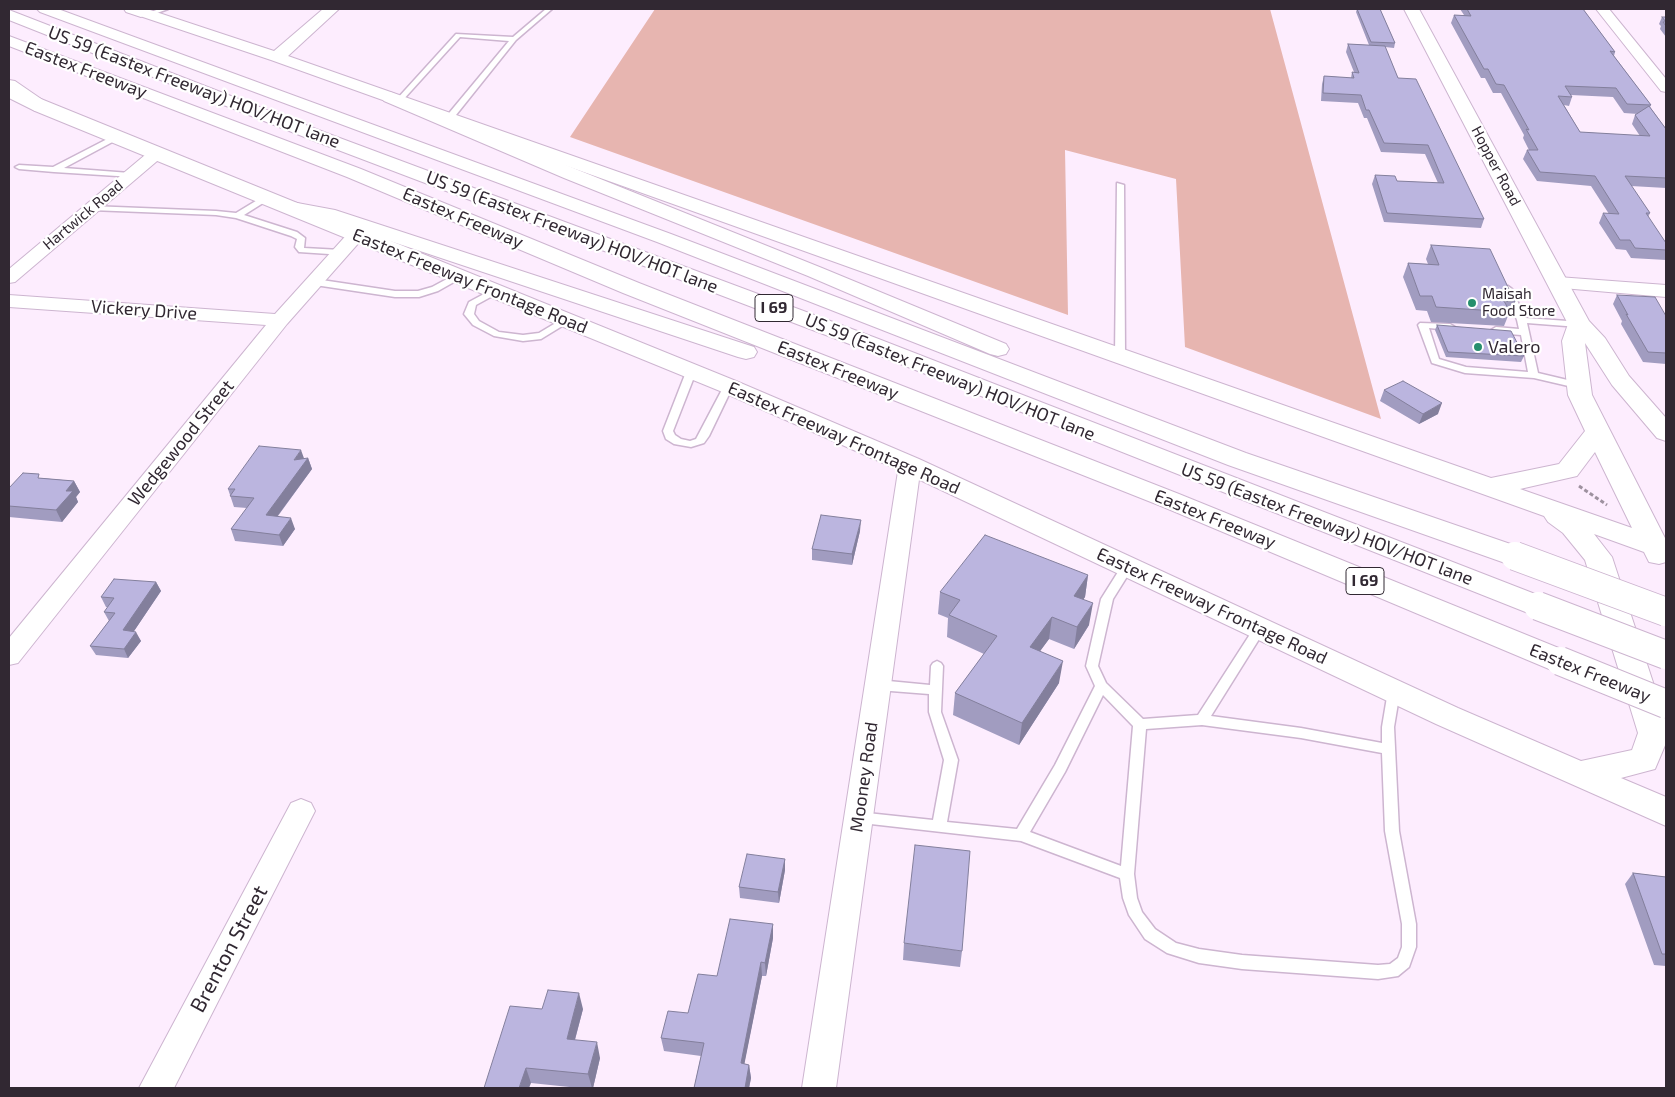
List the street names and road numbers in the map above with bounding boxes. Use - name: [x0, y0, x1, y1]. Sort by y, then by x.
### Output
- street label: US 59 (Eastex Freeway) HOV/HOT lane: [45, 21, 343, 153]
- street label: Eastex Freeway: [22, 37, 150, 103]
- street label: Hopper Road: [1467, 123, 1525, 209]
- street label: US 59 (Eastex Freeway) HOV/HOT lane: [423, 166, 721, 298]
- street label: Hartwick Road: [39, 176, 127, 254]
- street label: Eastex Freeway: [399, 183, 527, 253]
- street label: Eastex Freeway Frontage Road: [349, 224, 591, 338]
- road number: I 69: [755, 294, 793, 322]
- street label: Vickery Drive: [90, 296, 198, 324]
- street label: US 59 (Eastex Freeway) HOV/HOT lane: [802, 309, 1098, 445]
- street label: Eastex Freeway: [774, 336, 902, 404]
- street label: Wedgewood Street: [124, 376, 238, 510]
- street label: Eastex Freeway Frontage Road: [725, 377, 963, 499]
- street label: US 59 (Eastex Freeway) HOV/HOT lane: [1178, 458, 1476, 590]
- street label: Eastex Freeway: [1151, 485, 1279, 553]
- street label: Eastex Freeway Frontage Road: [1093, 543, 1331, 669]
- road number: I 69: [1346, 568, 1384, 594]
- street label: Eastex Freeway: [1526, 639, 1654, 707]
- street label: Mooney Road: [846, 720, 882, 834]
- street label: Brenton Street: [185, 881, 273, 1017]

